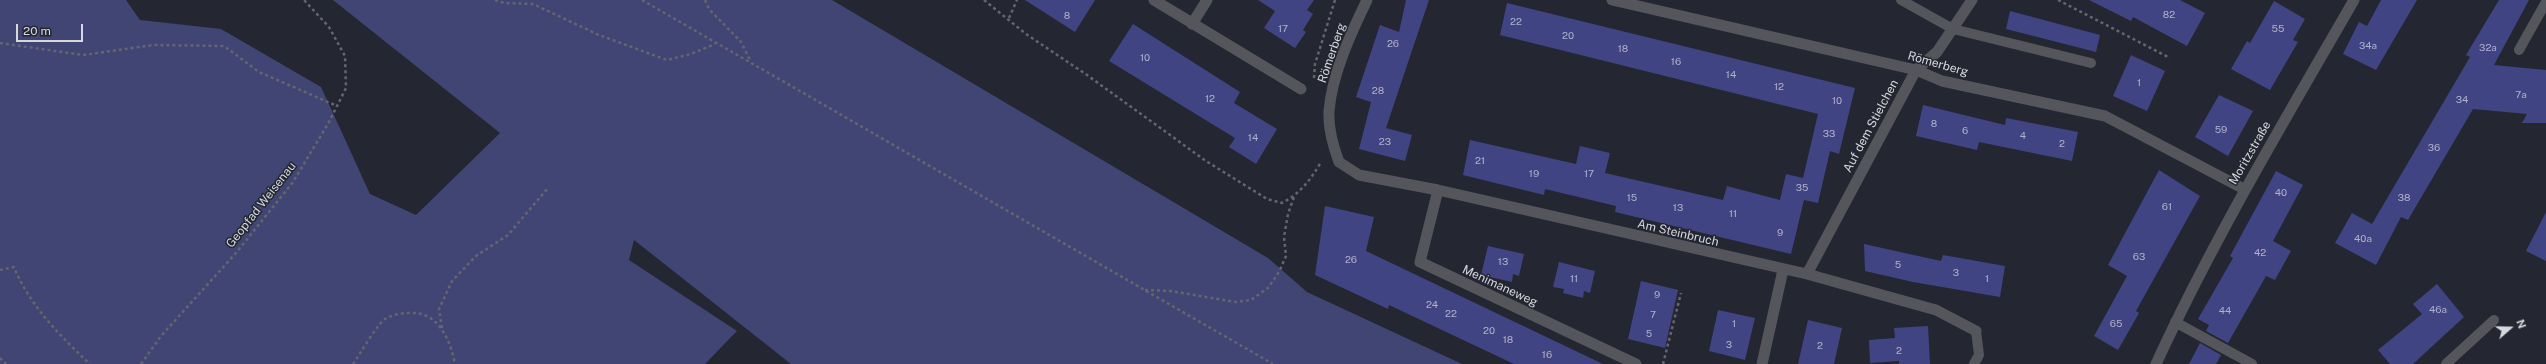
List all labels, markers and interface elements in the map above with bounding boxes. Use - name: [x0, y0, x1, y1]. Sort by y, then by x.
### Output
- house number: 82: [2163, 9, 2175, 21]
- house number: 8: [1064, 10, 1070, 22]
- scale bar: [18, 16, 85, 42]
- house number: 22: [1510, 16, 1522, 28]
- street label: Römerberg: [1315, 21, 1349, 85]
- house number: 17: [1278, 23, 1288, 35]
- house number: 55: [2272, 23, 2284, 35]
- text: 20 m: [23, 24, 51, 38]
- house number: 20: [1562, 30, 1574, 42]
- house number: 26: [1387, 38, 1399, 50]
- house number: 34a: [2359, 40, 2377, 52]
- house number: 32a: [2479, 42, 2497, 54]
- house number: 18: [1618, 43, 1628, 55]
- street label: Römerberg: [1906, 48, 1970, 80]
- house number: 10: [1140, 52, 1150, 64]
- house number: 16: [1671, 56, 1681, 68]
- house number: 14: [1726, 69, 1736, 81]
- street label: Auf dem Stielchen: [1840, 77, 1902, 175]
- house number: 1: [2137, 77, 2141, 89]
- house number: 12: [1774, 81, 1784, 93]
- house number: 28: [1372, 85, 1384, 97]
- house number: 7a: [2515, 89, 2527, 101]
- house number: 12: [1205, 93, 1215, 105]
- house number: 34: [2456, 94, 2468, 106]
- house number: 10: [1832, 95, 1842, 107]
- house number: 8: [1931, 118, 1937, 130]
- street label: Moritzstraße: [2226, 119, 2274, 187]
- house number: 59: [2215, 124, 2227, 136]
- house number: 6: [1962, 125, 1968, 137]
- house number: 33: [1823, 128, 1835, 140]
- house number: 4: [2020, 130, 2026, 142]
- house number: 14: [1248, 132, 1258, 144]
- house number: 23: [1379, 136, 1391, 148]
- house number: 2: [2059, 138, 2065, 150]
- house number: 36: [2428, 142, 2440, 154]
- house number: 21: [1475, 155, 1485, 167]
- street label: Geopfad Weisenau: [223, 159, 299, 251]
- house number: 19: [1529, 168, 1539, 180]
- house number: 17: [1584, 168, 1594, 180]
- house number: 35: [1796, 182, 1808, 194]
- house number: 40: [2275, 187, 2287, 199]
- house number: 15: [1627, 192, 1637, 204]
- house number: 38: [2398, 192, 2410, 204]
- house number: 61: [2162, 201, 2172, 213]
- house number: 13: [1673, 202, 1683, 214]
- house number: 11: [1729, 208, 1737, 220]
- street label: Am Steinbruch: [1636, 217, 1720, 249]
- house number: 9: [1777, 227, 1783, 239]
- house number: 40a: [2354, 233, 2372, 245]
- house number: 42: [2254, 247, 2266, 259]
- house number: 63: [2133, 251, 2145, 263]
- house number: 26: [1345, 254, 1357, 266]
- house number: 13: [1498, 256, 1508, 268]
- house number: 5: [1895, 259, 1901, 271]
- street label: Menimaneweg: [1460, 262, 1540, 310]
- house number: 3: [1953, 267, 1959, 279]
- house number: 11: [1570, 273, 1578, 285]
- house number: 1: [1985, 273, 1989, 285]
- house number: 9: [1654, 289, 1660, 301]
- house number: 24: [1426, 299, 1438, 311]
- house number: 46a: [2429, 304, 2447, 316]
- house number: 44: [2219, 305, 2231, 317]
- house number: 22: [1445, 308, 1457, 320]
- north arrow: [2490, 308, 2530, 348]
- house number: 7: [1650, 309, 1656, 321]
- house number: 1: [1732, 318, 1736, 330]
- house number: 65: [2110, 318, 2122, 330]
- text: N: [2514, 318, 2528, 330]
- house number: 20: [1483, 325, 1495, 337]
- house number: 5: [1646, 328, 1652, 340]
- house number: 18: [1503, 334, 1513, 346]
- house number: 3: [1726, 339, 1732, 351]
- house number: 2: [1817, 340, 1823, 352]
- house number: 2: [1896, 345, 1902, 357]
- house number: 16: [1542, 349, 1552, 361]

